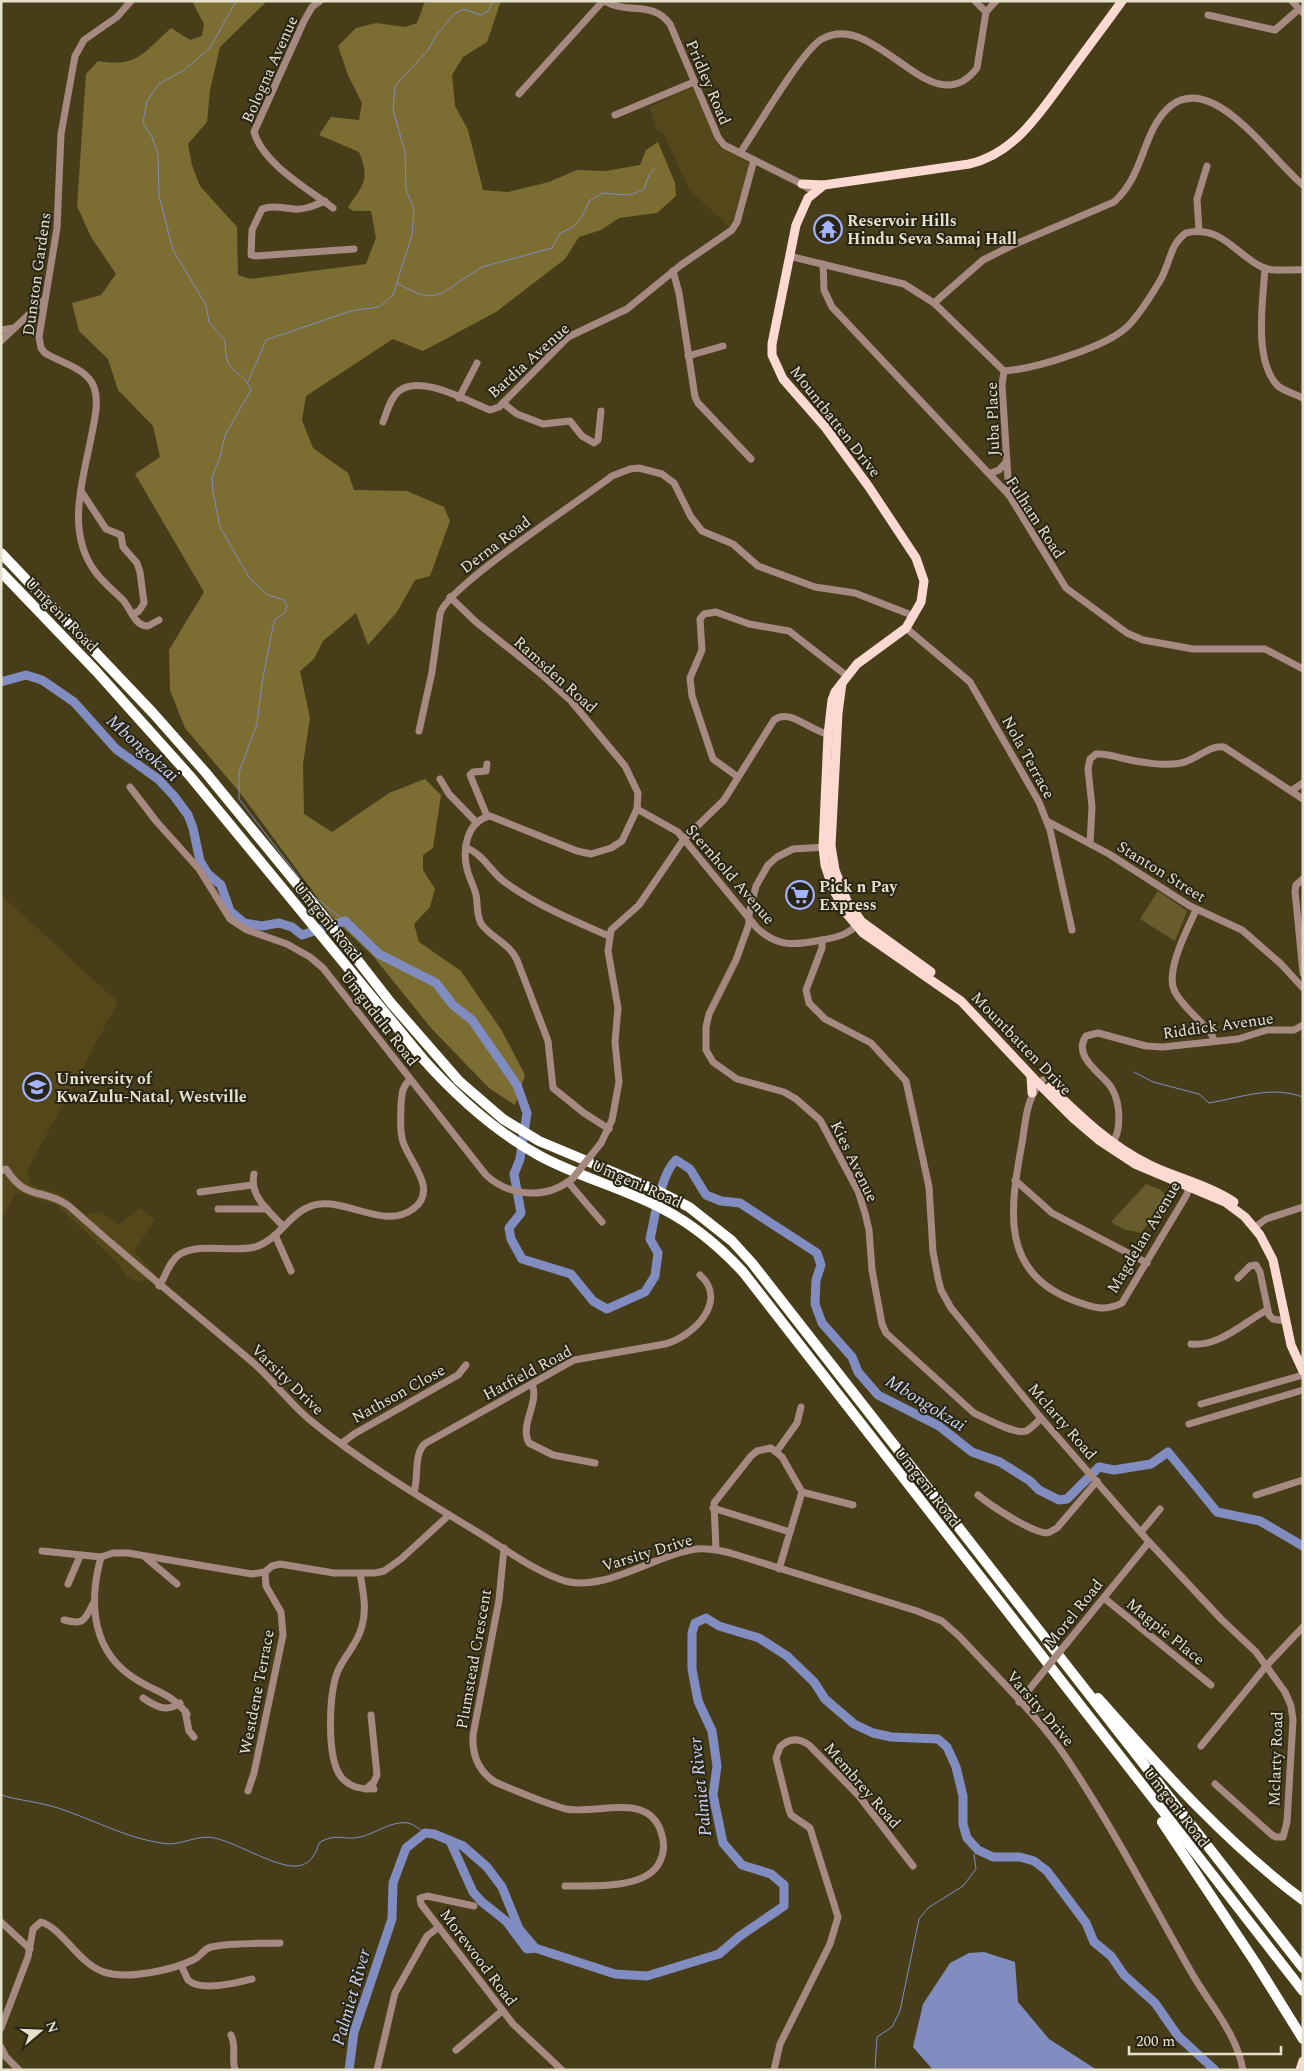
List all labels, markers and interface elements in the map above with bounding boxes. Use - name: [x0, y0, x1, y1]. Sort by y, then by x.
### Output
- street label: Bologna Avenue: [236, 12, 304, 127]
- street label: Pridley Road: [679, 36, 737, 129]
- place label: Reservoir Hills Hindu Seva Samaj Hall: [847, 209, 1017, 251]
- street label: Dunston Gardens: [16, 211, 58, 337]
- temple icon: Reservoir Hills Hindu Seva Samaj Hall: [813, 214, 843, 244]
- street label: Bardia Avenue: [482, 317, 575, 404]
- street label: Mountbatten Drive: [784, 360, 887, 483]
- street label: Juba Place: [980, 382, 1006, 456]
- street label: Fulham Road: [999, 471, 1071, 564]
- street label: Derna Road: [455, 510, 536, 580]
- street label: Umgeni Road: [19, 571, 104, 658]
- street label: Ramsden Road: [508, 631, 603, 719]
- water label: Mbongokzai: [100, 708, 185, 789]
- street label: Nola Terrace: [995, 712, 1061, 803]
- street label: Sternhold Avenue: [680, 819, 781, 930]
- street label: Stanton Street: [1112, 835, 1211, 909]
- place label: Pick n Pay Express: [819, 875, 898, 917]
- street label: Umgeni Road: [287, 876, 367, 967]
- supermarket icon: Pick n Pay Express: [785, 880, 815, 910]
- street label: Umgudulu Road: [334, 966, 424, 1072]
- street label: Mountbatten Drive: [965, 986, 1077, 1101]
- street label: Riddick Avenue: [1161, 1006, 1275, 1046]
- place label: University of KwaZulu-Natal, Westville: [56, 1067, 247, 1109]
- school or university icon: University of KwaZulu-Natal, Westville: [22, 1072, 52, 1102]
- street label: Kies Avenue: [824, 1117, 884, 1206]
- street label: Umgeni Road: [587, 1153, 686, 1215]
- street label: Magdelan Avenue: [1101, 1177, 1187, 1298]
- street label: Varsity Drive: [245, 1339, 329, 1421]
- street label: Hatfield Road: [478, 1339, 577, 1407]
- street label: Nathson Close: [347, 1358, 450, 1430]
- water label: Mbongokzai: [880, 1368, 971, 1439]
- street label: Mclarty Road: [1022, 1378, 1103, 1466]
- street label: Umgeni Road: [888, 1442, 967, 1533]
- street label: Varsity Drive: [599, 1528, 696, 1578]
- street label: Morel Road: [1038, 1574, 1109, 1653]
- street label: Plumstead Crescent: [450, 1587, 498, 1731]
- street label: Magpie Place: [1121, 1592, 1210, 1671]
- street label: Westdene Terrace: [233, 1628, 281, 1757]
- street label: Varsity Drive: [1000, 1665, 1080, 1752]
- street label: Mclarty Road: [1262, 1711, 1290, 1807]
- water label: Palmiet River: [682, 1735, 719, 1838]
- street label: Membrey Road: [818, 1737, 907, 1834]
- street label: Umgeni Road: [1137, 1762, 1216, 1853]
- street label: Morewood Road: [434, 1904, 523, 2011]
- water label: Palmiet River: [325, 1945, 378, 2049]
- north arrow: [15, 2006, 65, 2056]
- text: N: [40, 2018, 64, 2036]
- scale bar: [1129, 2024, 1282, 2056]
- text: 200 m: [1136, 2030, 1175, 2053]

